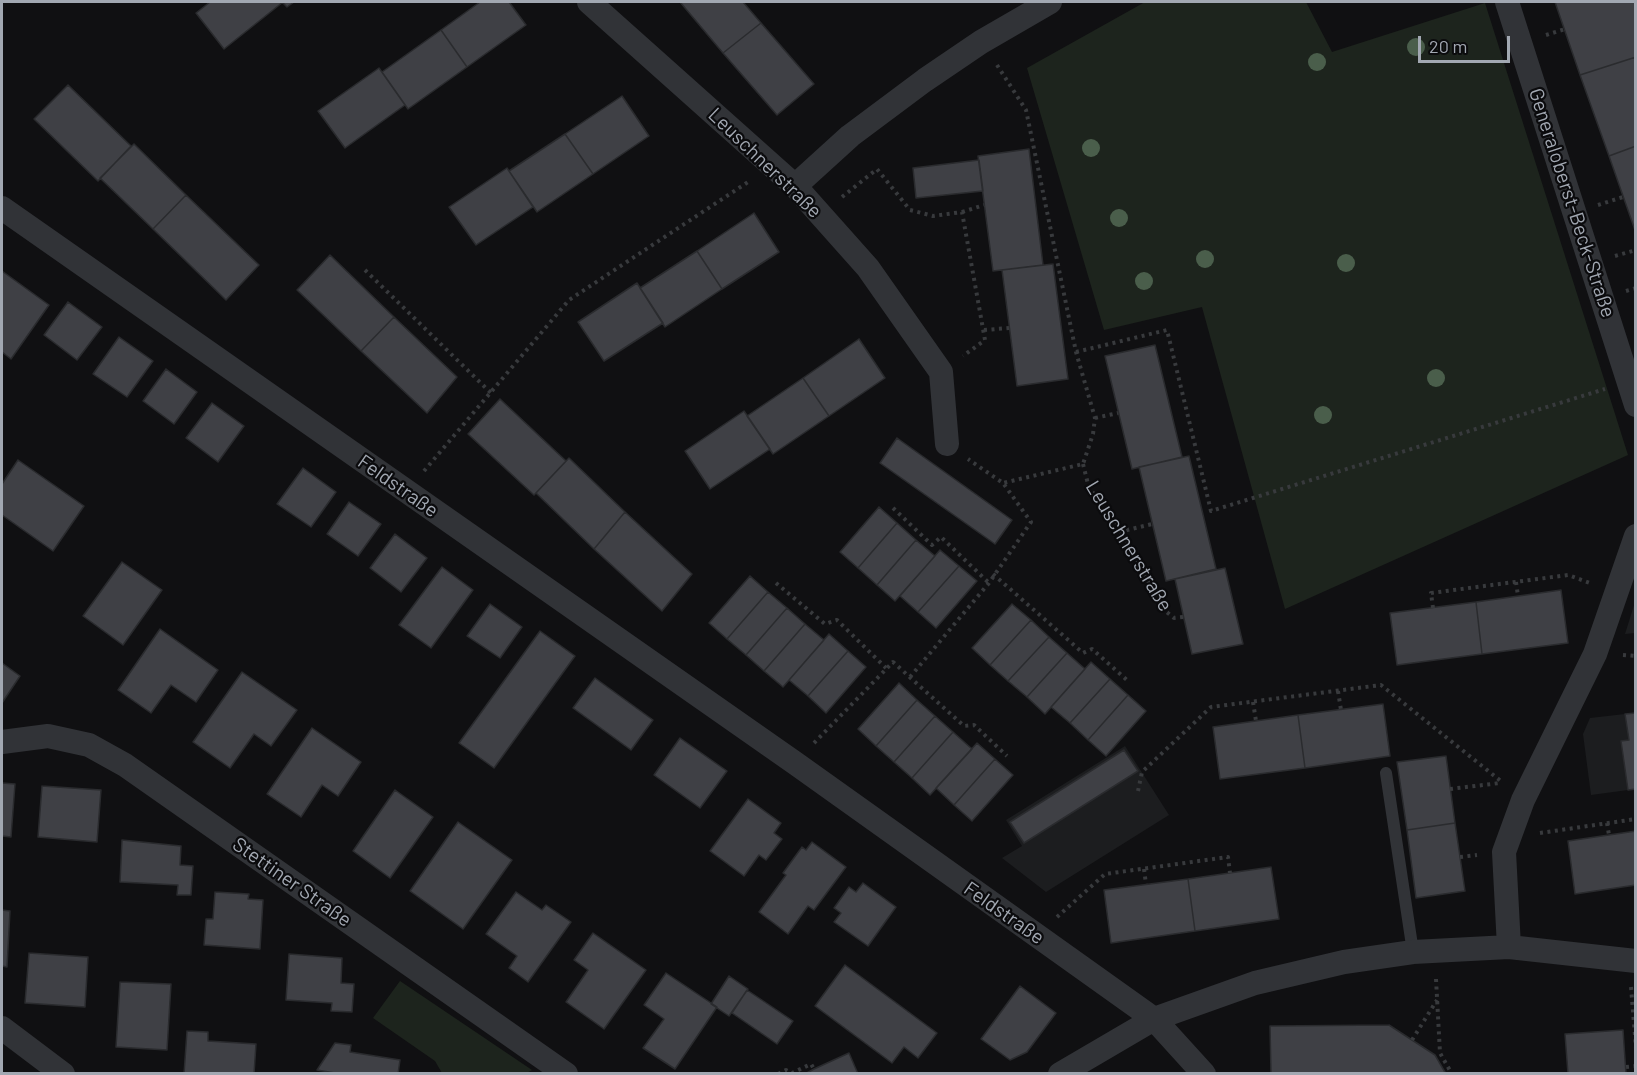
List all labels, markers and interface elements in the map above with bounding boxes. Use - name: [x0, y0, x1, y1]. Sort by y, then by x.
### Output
- scale bar: [1421, 24, 1512, 62]
- text: 20 m: [1429, 35, 1467, 57]
- street label: Generaloberst-Beck-Straße: [1524, 85, 1620, 321]
- street label: Leuschnerstraße: [703, 103, 827, 223]
- street label: Feldstraße: [353, 450, 443, 522]
- street label: Leuschnerstraße: [1081, 476, 1177, 616]
- street label: Stettiner Straße: [228, 832, 356, 932]
- street label: Feldstraße: [959, 877, 1049, 949]

